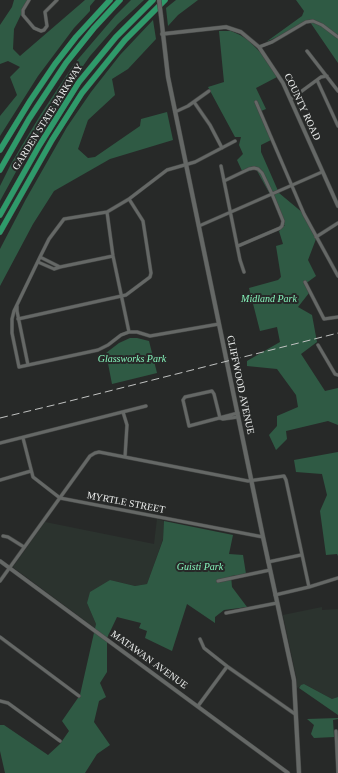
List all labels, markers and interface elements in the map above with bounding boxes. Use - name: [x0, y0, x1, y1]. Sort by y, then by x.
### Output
- street label: GARDEN STATE PARKWAY: [10, 61, 86, 173]
- street label: COUNTY ROAD: [281, 72, 323, 142]
- park label: Midland Park: [241, 293, 297, 305]
- street label: CLIFFWOOD AVENUE: [224, 335, 256, 435]
- park label: Glassworks Park: [98, 353, 166, 365]
- street label: MYRTLE STREET: [86, 490, 166, 516]
- park label: Guisti Park: [177, 561, 223, 573]
- street label: MATAWAN AVENUE: [108, 628, 190, 692]

